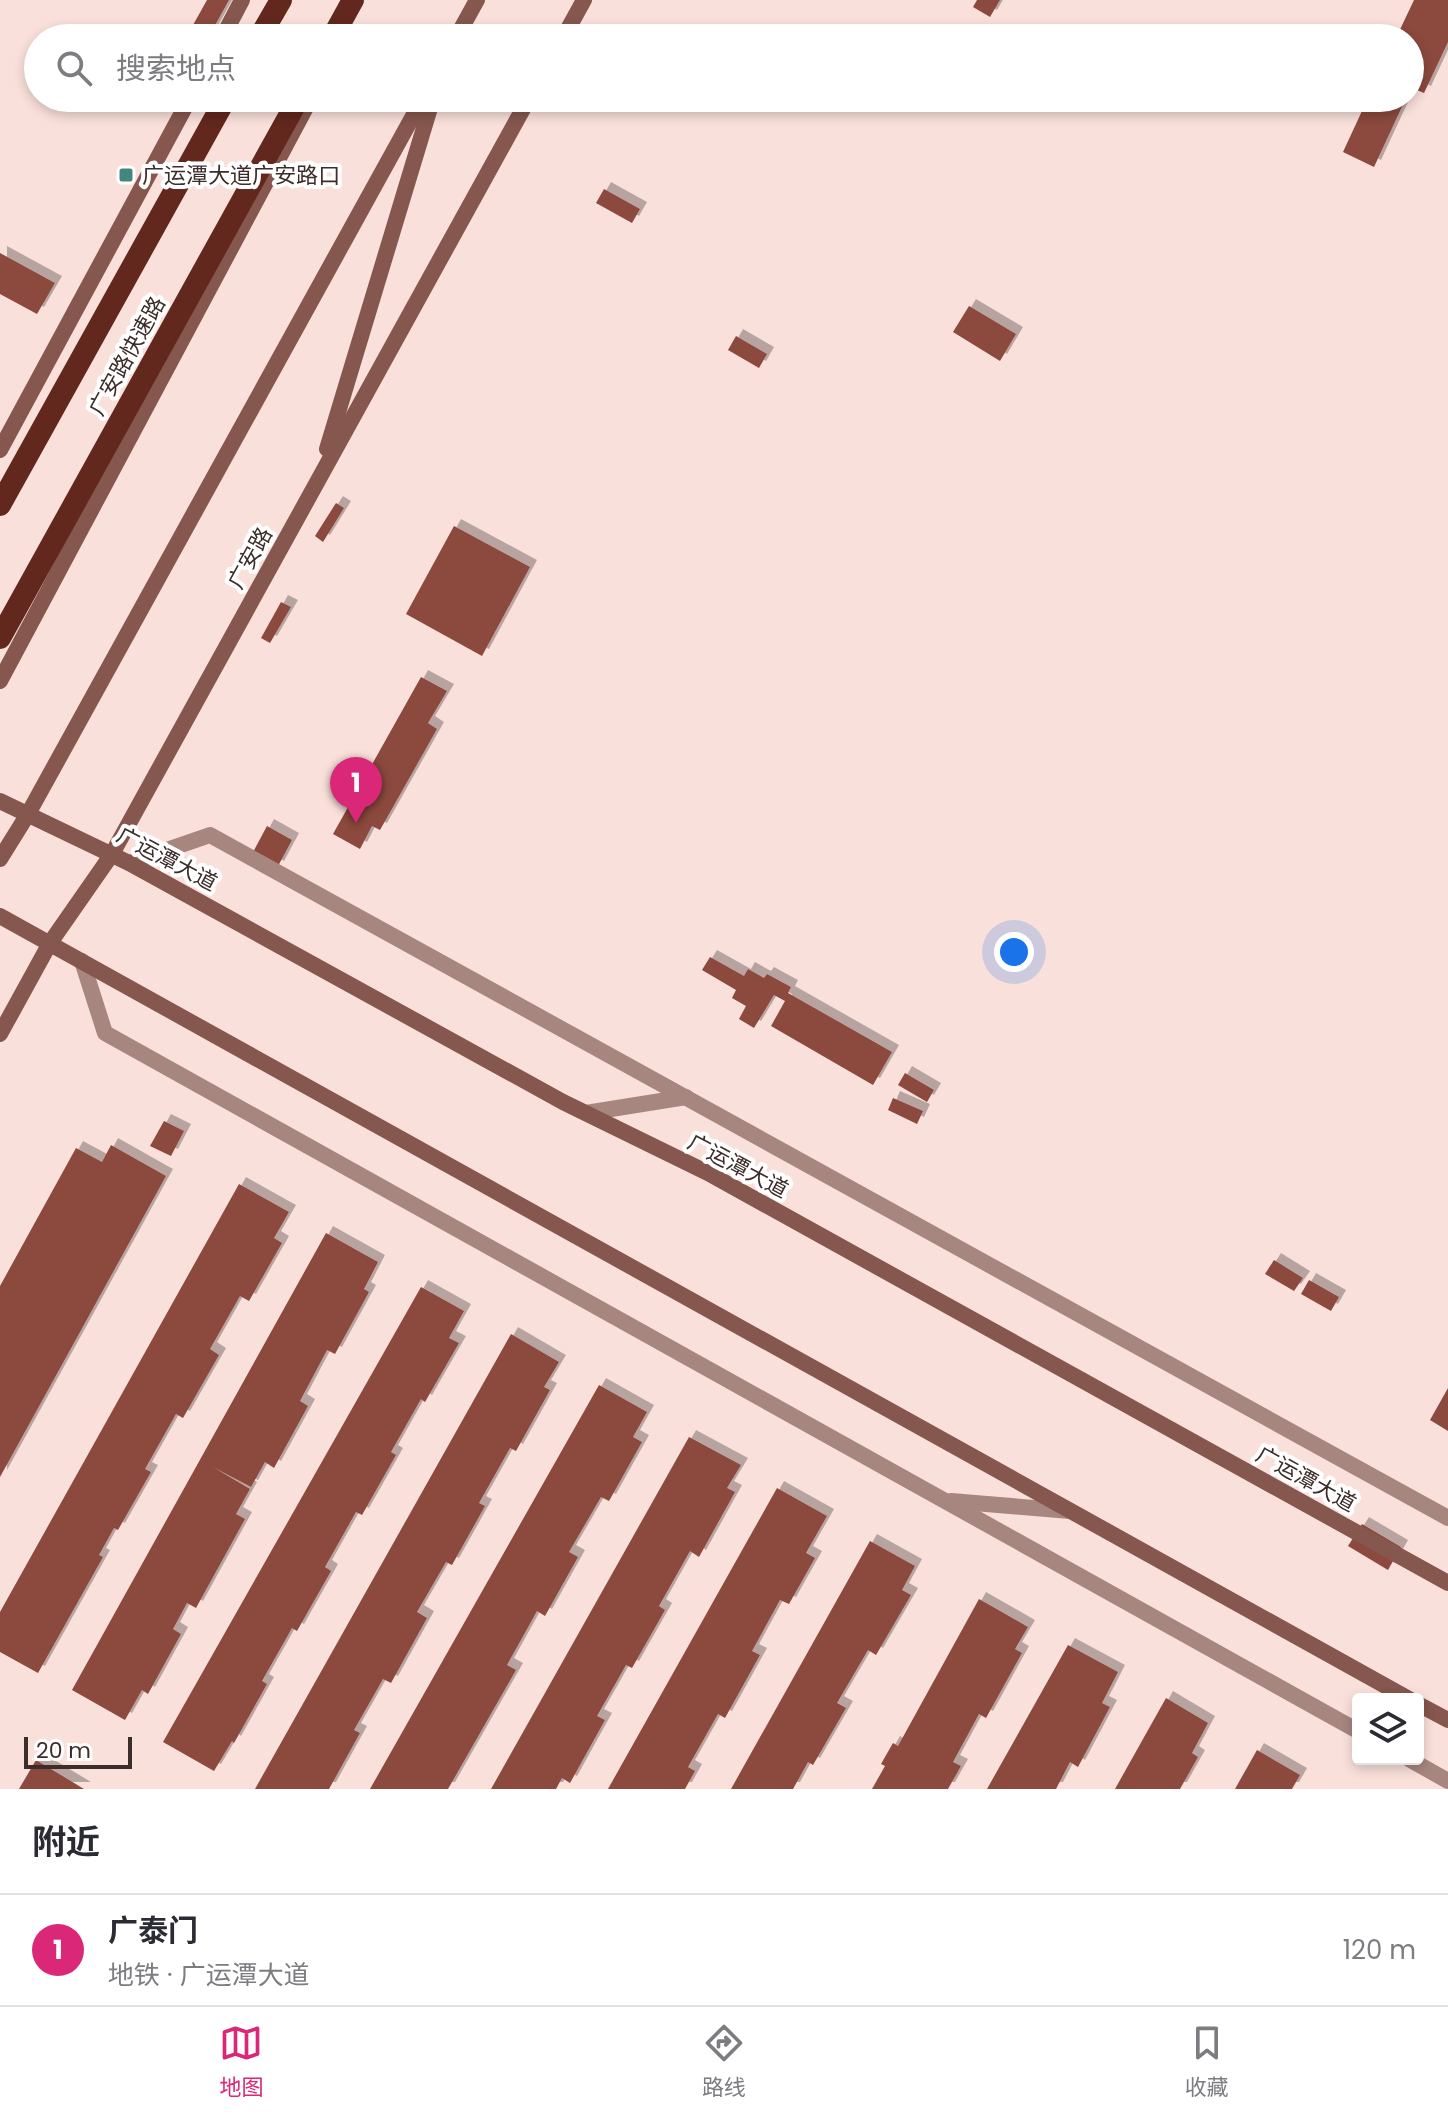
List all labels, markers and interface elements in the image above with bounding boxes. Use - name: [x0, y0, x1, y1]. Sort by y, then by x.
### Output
- search box: [24, 24, 1424, 112]
- icon: search: [52, 46, 96, 90]
- text: 搜索地点: [116, 47, 236, 90]
- place label: 广运潭大道广安路口: [142, 160, 340, 191]
- marker: 广运潭大道广安路口: [117, 166, 135, 184]
- street label: 广安路快速路: [81, 291, 173, 421]
- street label: 广安路: [220, 522, 280, 594]
- pin: 1: [330, 757, 382, 823]
- street label: 广运潭大道: [111, 819, 223, 899]
- your location: [994, 932, 1034, 972]
- street label: 广运潭大道: [682, 1126, 794, 1206]
- street label: 广运潭大道: [1250, 1439, 1362, 1519]
- map controls: [1352, 1693, 1424, 1765]
- button: layers: [1352, 1693, 1424, 1765]
- scale bar: [24, 1733, 132, 1769]
- text: 20 m: [36, 1735, 91, 1766]
- text: 附近: [32, 1818, 100, 1866]
- text: 广泰门: [108, 1909, 198, 1952]
- text: 1: [53, 1932, 63, 1968]
- text: 120 m: [1343, 1932, 1416, 1968]
- text: 地铁 · 广运潭大道: [108, 1957, 309, 1993]
- tab: 地图: [219, 2021, 263, 2104]
- tab: 路线: [702, 2021, 746, 2104]
- tab: 收藏: [1185, 2021, 1229, 2104]

